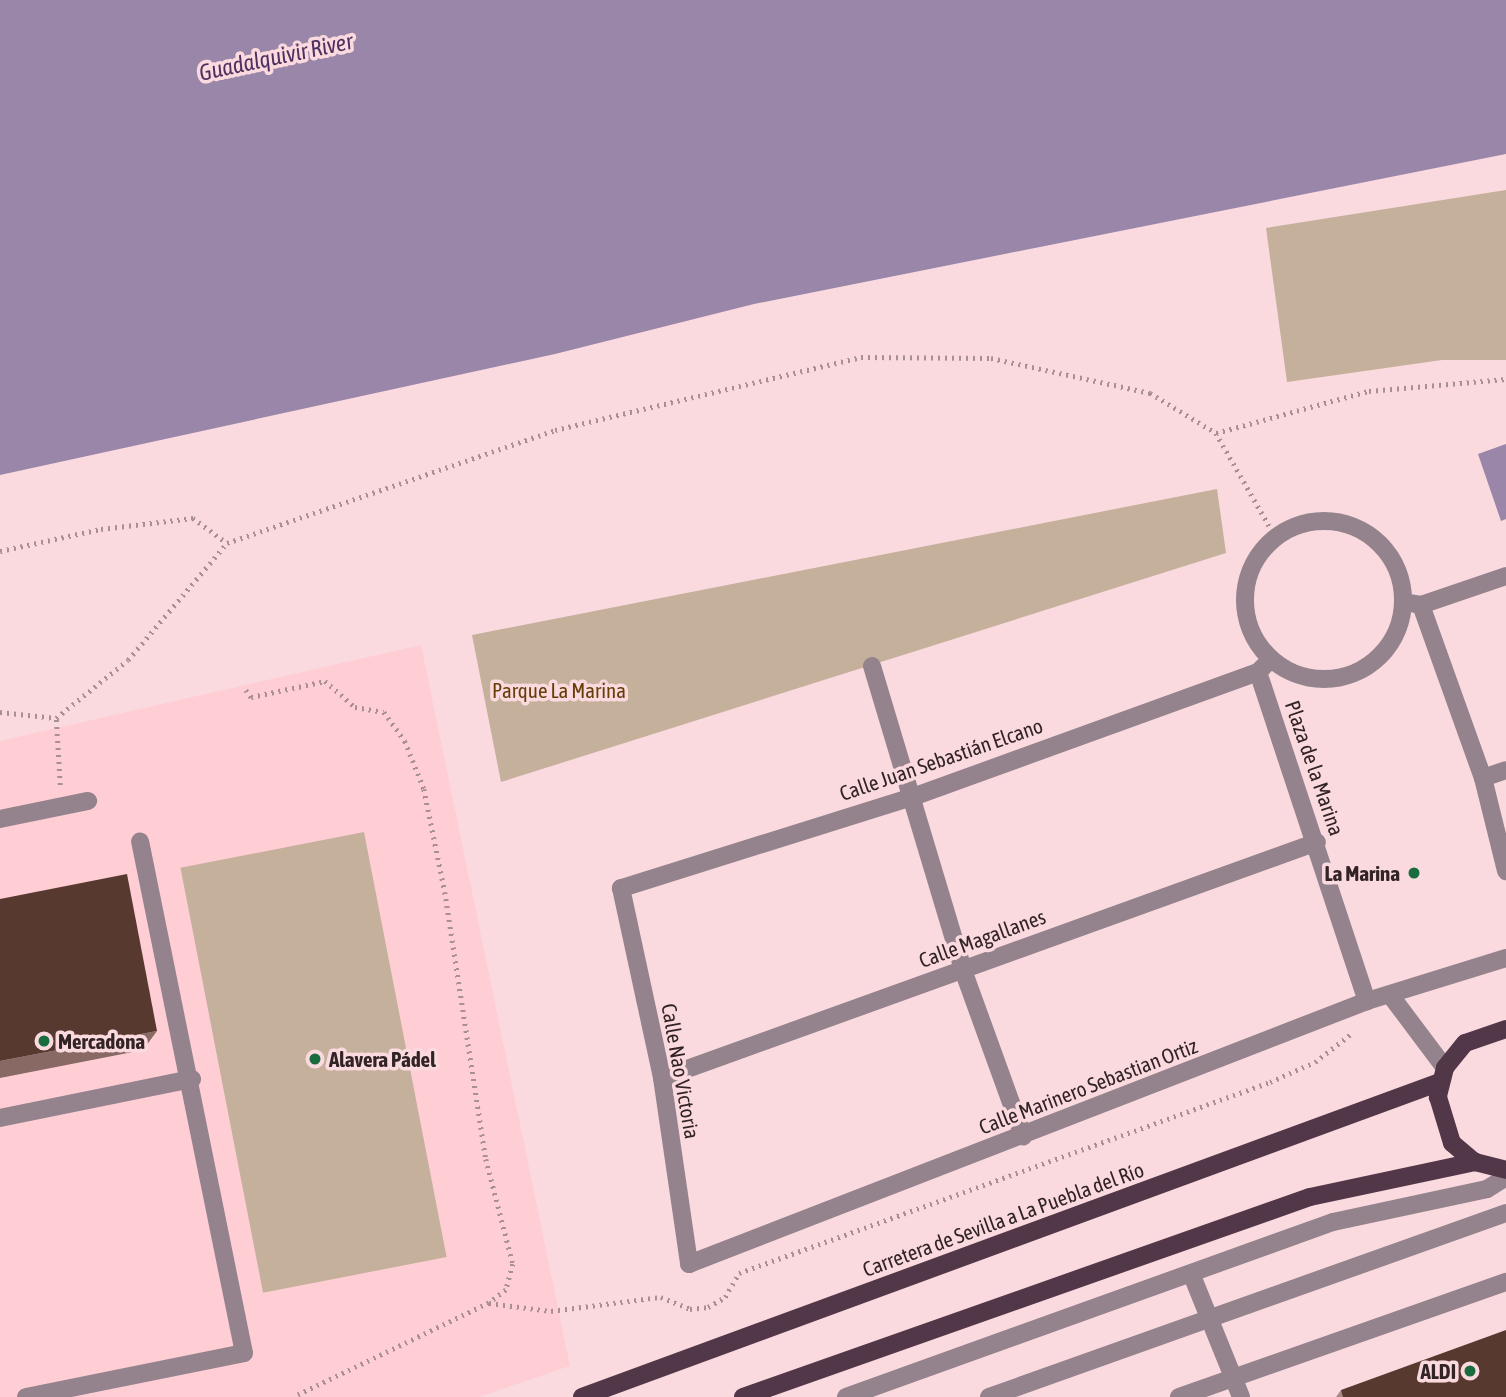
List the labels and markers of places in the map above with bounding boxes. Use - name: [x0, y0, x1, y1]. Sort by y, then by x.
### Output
- place label: La Marina: [1324, 860, 1400, 886]
- marker: La Marina: [1406, 865, 1422, 881]
- place label: Mercadona: [58, 1028, 145, 1054]
- marker: Mercadona: [36, 1033, 52, 1049]
- place label: Alavera Pádel: [329, 1046, 436, 1072]
- marker: Alavera Pádel: [307, 1051, 323, 1067]
- place label: ALDI: [1420, 1358, 1456, 1384]
- marker: ALDI: [1462, 1363, 1478, 1379]

